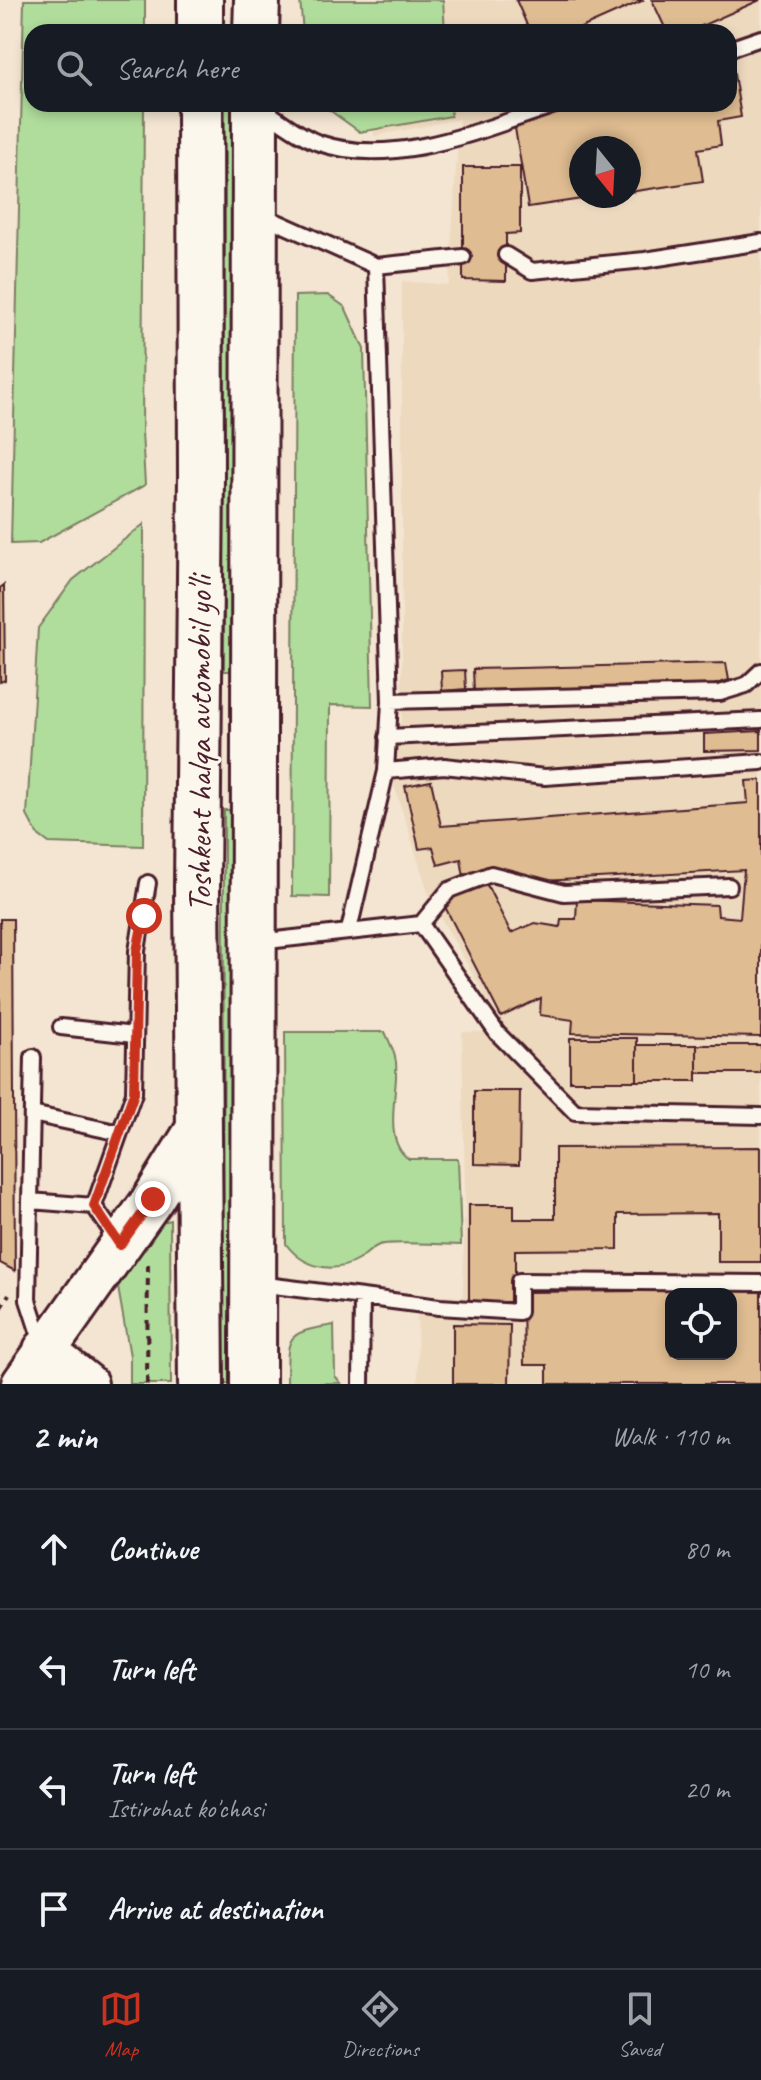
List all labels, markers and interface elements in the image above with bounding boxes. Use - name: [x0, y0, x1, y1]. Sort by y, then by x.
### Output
- search box: [24, 24, 737, 112]
- icon: search: [52, 46, 96, 90]
- text: Search here: [116, 49, 238, 87]
- north arrow: [569, 136, 641, 208]
- street label: Toshkent halqa avtomobil yo'li: [178, 572, 221, 912]
- route start: [126, 898, 162, 934]
- route end: [135, 1181, 171, 1217]
- map controls: [665, 1288, 737, 1360]
- button: locate: [665, 1288, 737, 1360]
- text: 2 min: [32, 1415, 97, 1458]
- text: Walk · 110 m: [612, 1420, 729, 1453]
- icon: ahead: [32, 1527, 76, 1571]
- text: Continue: [108, 1530, 198, 1568]
- text: 80 m: [685, 1533, 729, 1566]
- icon: left: [32, 1647, 76, 1691]
- text: Turn left: [108, 1650, 195, 1688]
- text: 10 m: [685, 1653, 729, 1686]
- text: Turn left: [108, 1754, 195, 1792]
- icon: left: [32, 1767, 76, 1811]
- text: 20 m: [685, 1773, 729, 1806]
- text: Istirohat ko'chasi: [108, 1792, 264, 1825]
- icon: arrive: [32, 1887, 76, 1931]
- text: Arrive at destination: [108, 1890, 323, 1928]
- tab: Map: [99, 1987, 143, 2063]
- tab: Directions: [342, 1987, 419, 2063]
- tab: Saved: [618, 1987, 662, 2063]

